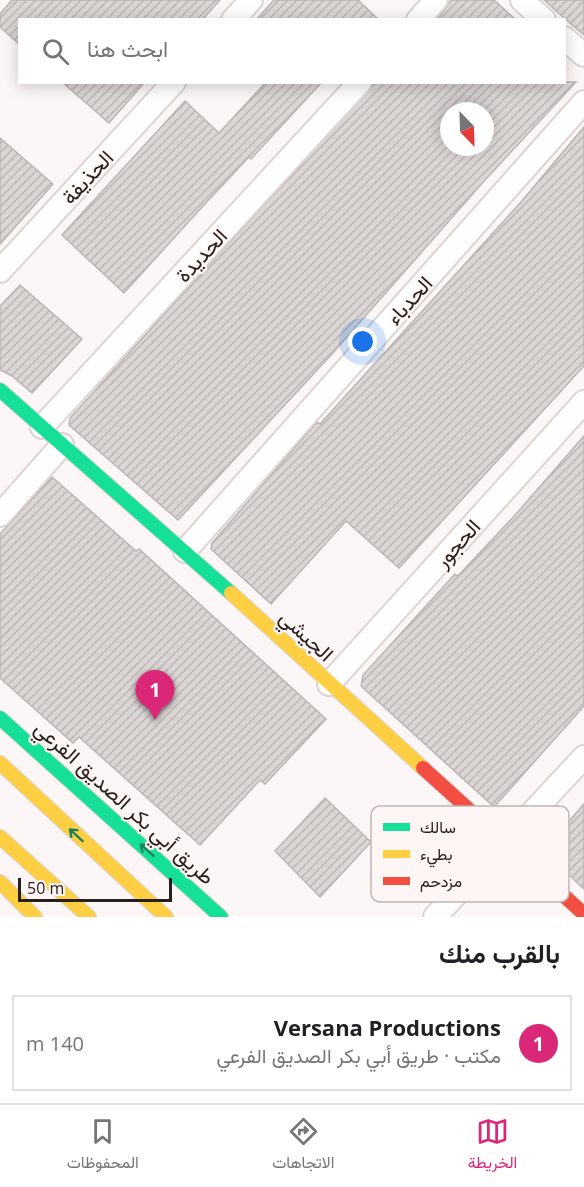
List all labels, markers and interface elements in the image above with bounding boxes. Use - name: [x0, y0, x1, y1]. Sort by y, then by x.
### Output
- search box: [18, 18, 566, 84]
- text: ابحث هنا: [87, 33, 168, 63]
- icon: search: [39, 35, 72, 68]
- north arrow: [440, 102, 494, 156]
- street label: الحذيفة: [55, 144, 119, 210]
- street label: الحديدة: [169, 222, 233, 288]
- street label: الحدباء: [380, 270, 438, 330]
- your location: [348, 327, 377, 356]
- street label: الحجور: [427, 513, 486, 574]
- street label: الجيشي: [271, 603, 340, 670]
- pin: 1: [136, 670, 174, 720]
- street label: طريق أبي بكر الصديق الفرعي: [26, 714, 221, 893]
- legend: [371, 806, 569, 902]
- text: سالك: [420, 816, 456, 838]
- one-way arrow: [68, 828, 83, 842]
- one-way arrow: [140, 843, 155, 857]
- text: بطيء: [420, 843, 452, 868]
- text: مزدحم: [420, 870, 462, 892]
- scale bar: [18, 875, 172, 902]
- text: 50 m: [27, 877, 64, 899]
- text: بالقرب منك: [439, 935, 560, 971]
- text: Versana Productions: [274, 1012, 501, 1042]
- text: 140 m: [26, 1030, 84, 1057]
- text: 1: [533, 1030, 544, 1057]
- text: مكتب · طريق أبي بكر الصديق الفرعي: [217, 1042, 501, 1069]
- tab: المحفوظات: [67, 1115, 139, 1177]
- tab: الاتجاهات: [272, 1115, 334, 1177]
- tab: الخريطة: [468, 1115, 517, 1177]

